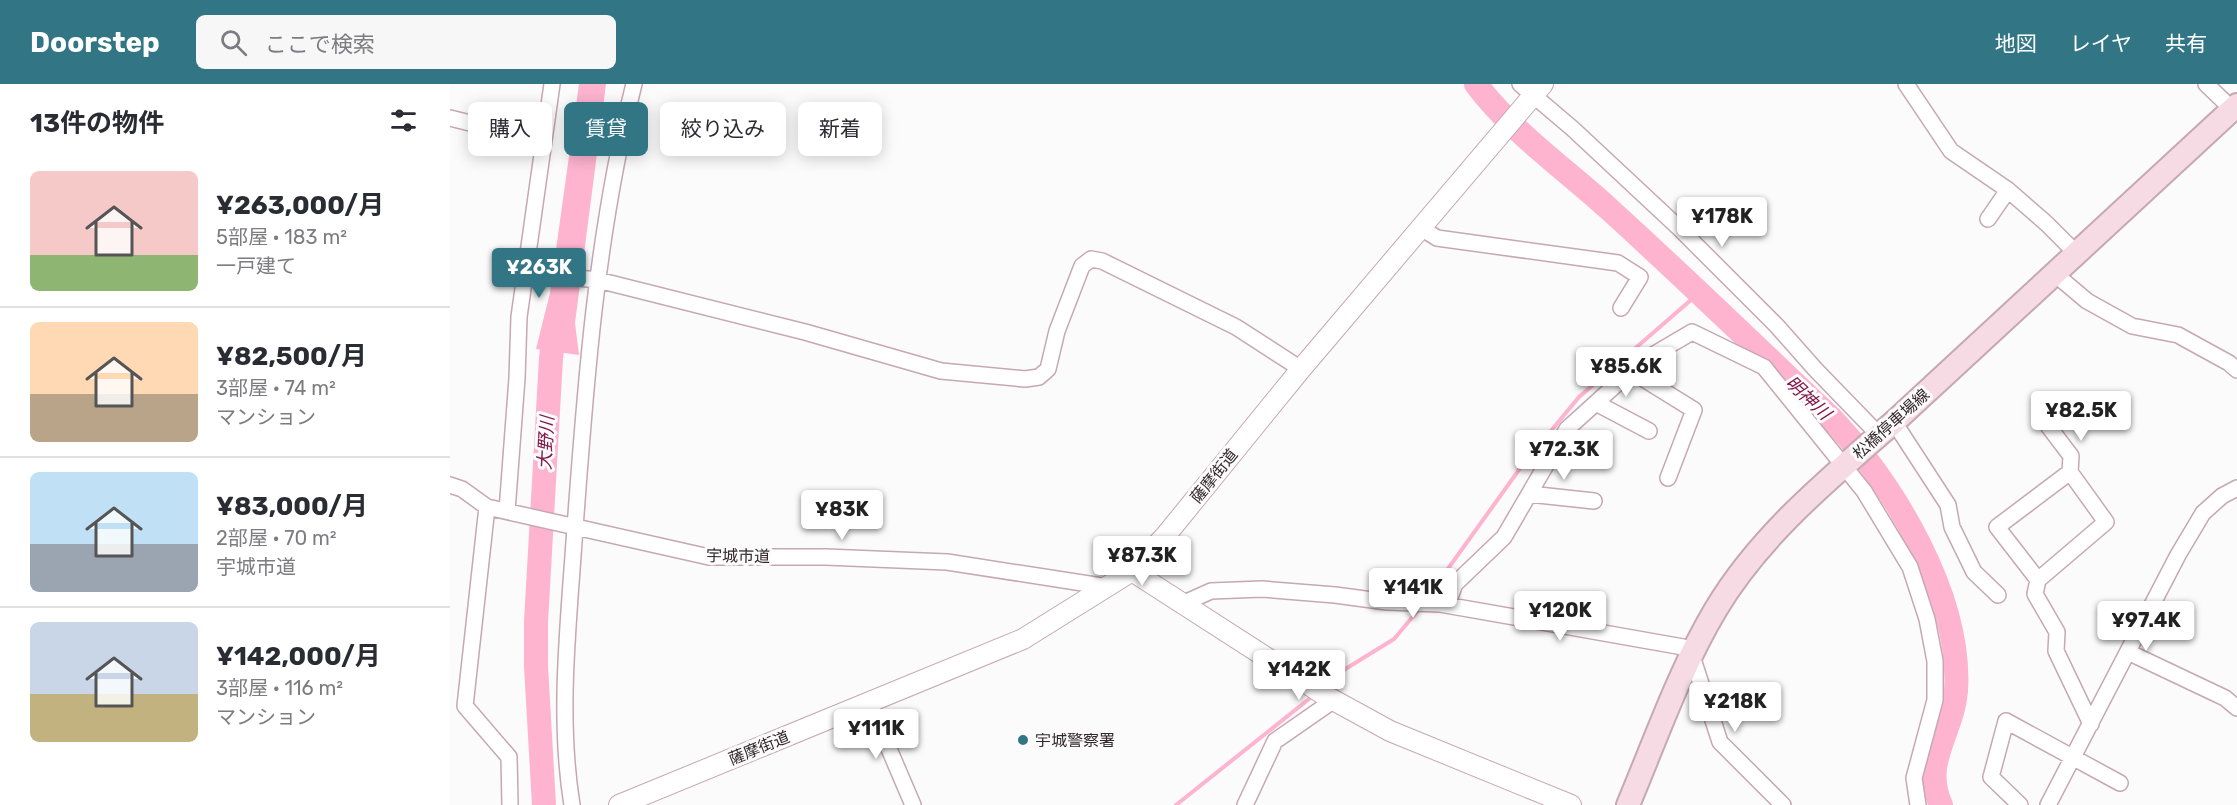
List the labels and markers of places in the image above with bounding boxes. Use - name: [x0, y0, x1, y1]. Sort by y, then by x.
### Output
- pin: ¥178K: [1680, 197, 1764, 248]
- pin: ¥263K: [497, 248, 581, 299]
- pin: ¥85.6K: [1577, 347, 1675, 398]
- pin: ¥82.5K: [2032, 391, 2130, 442]
- pin: ¥72.3K: [1515, 430, 1613, 481]
- pin: ¥83K: [806, 490, 878, 541]
- pin: ¥87.3K: [1093, 536, 1191, 587]
- pin: ¥141K: [1371, 568, 1455, 619]
- pin: ¥120K: [1518, 591, 1602, 642]
- pin: ¥97.4K: [2097, 601, 2195, 652]
- pin: ¥142K: [1257, 650, 1341, 701]
- pin: ¥218K: [1693, 682, 1777, 733]
- pin: ¥111K: [834, 709, 918, 760]
- place label: 宇城警察署: [1035, 731, 1115, 750]
- marker: 宇城警察署: [1016, 733, 1030, 747]

